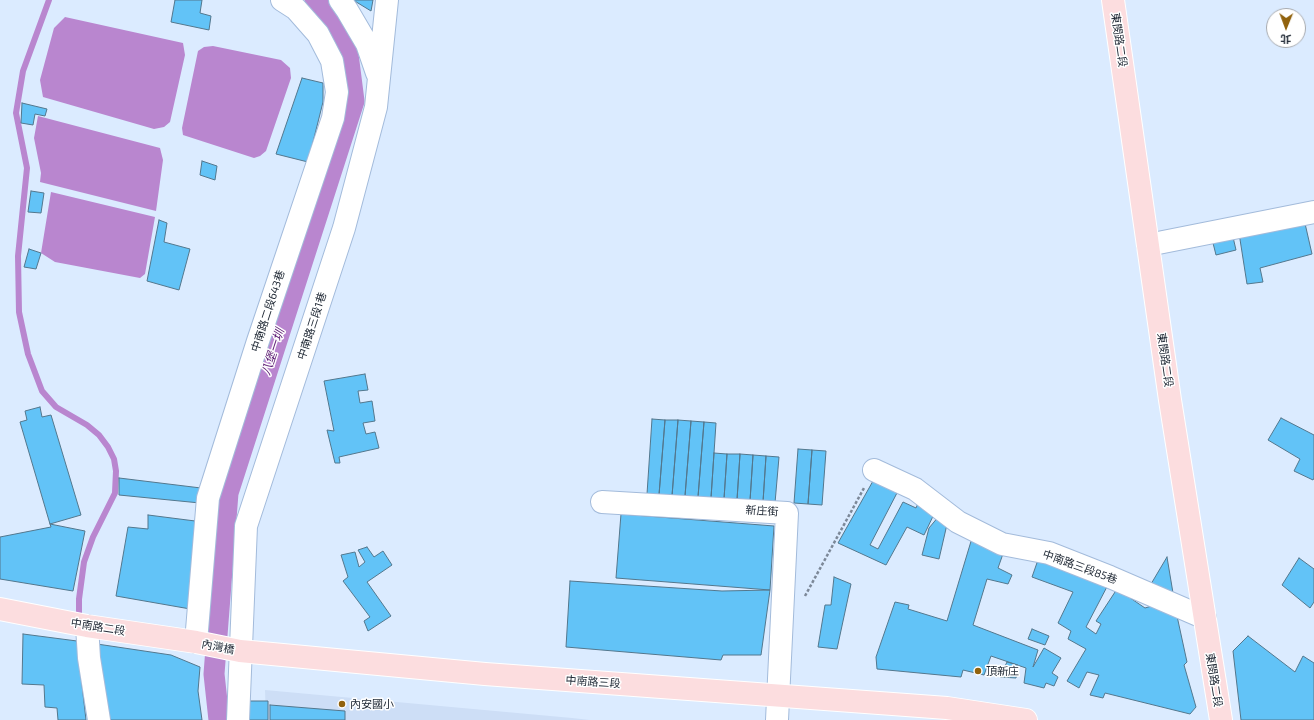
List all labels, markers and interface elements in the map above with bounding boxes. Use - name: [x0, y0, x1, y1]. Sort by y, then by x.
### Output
- north arrow: [1266, 8, 1306, 48]
- street label: 東閔路二段: [1109, 12, 1129, 68]
- text: 北: [1280, 33, 1291, 46]
- street label: 中南路二段643巷: [249, 268, 287, 354]
- street label: 中南路三段1巷: [295, 290, 329, 362]
- water label: 八堡一圳: [259, 327, 287, 377]
- street label: 東閔路二段: [1155, 332, 1175, 388]
- street label: 新庄街: [745, 504, 779, 518]
- street label: 中南路三段85巷: [1041, 547, 1119, 587]
- street label: 中南路二段: [70, 616, 126, 638]
- street label: 內灣橋: [201, 637, 235, 657]
- street label: 東閔路二段: [1203, 652, 1225, 708]
- place label: 頂新庄: [986, 664, 1019, 678]
- marker: 頂新庄: [973, 666, 983, 676]
- street label: 中南路三段: [565, 673, 621, 691]
- place label: 內安國小: [350, 697, 394, 711]
- marker: 內安國小: [337, 699, 347, 709]

